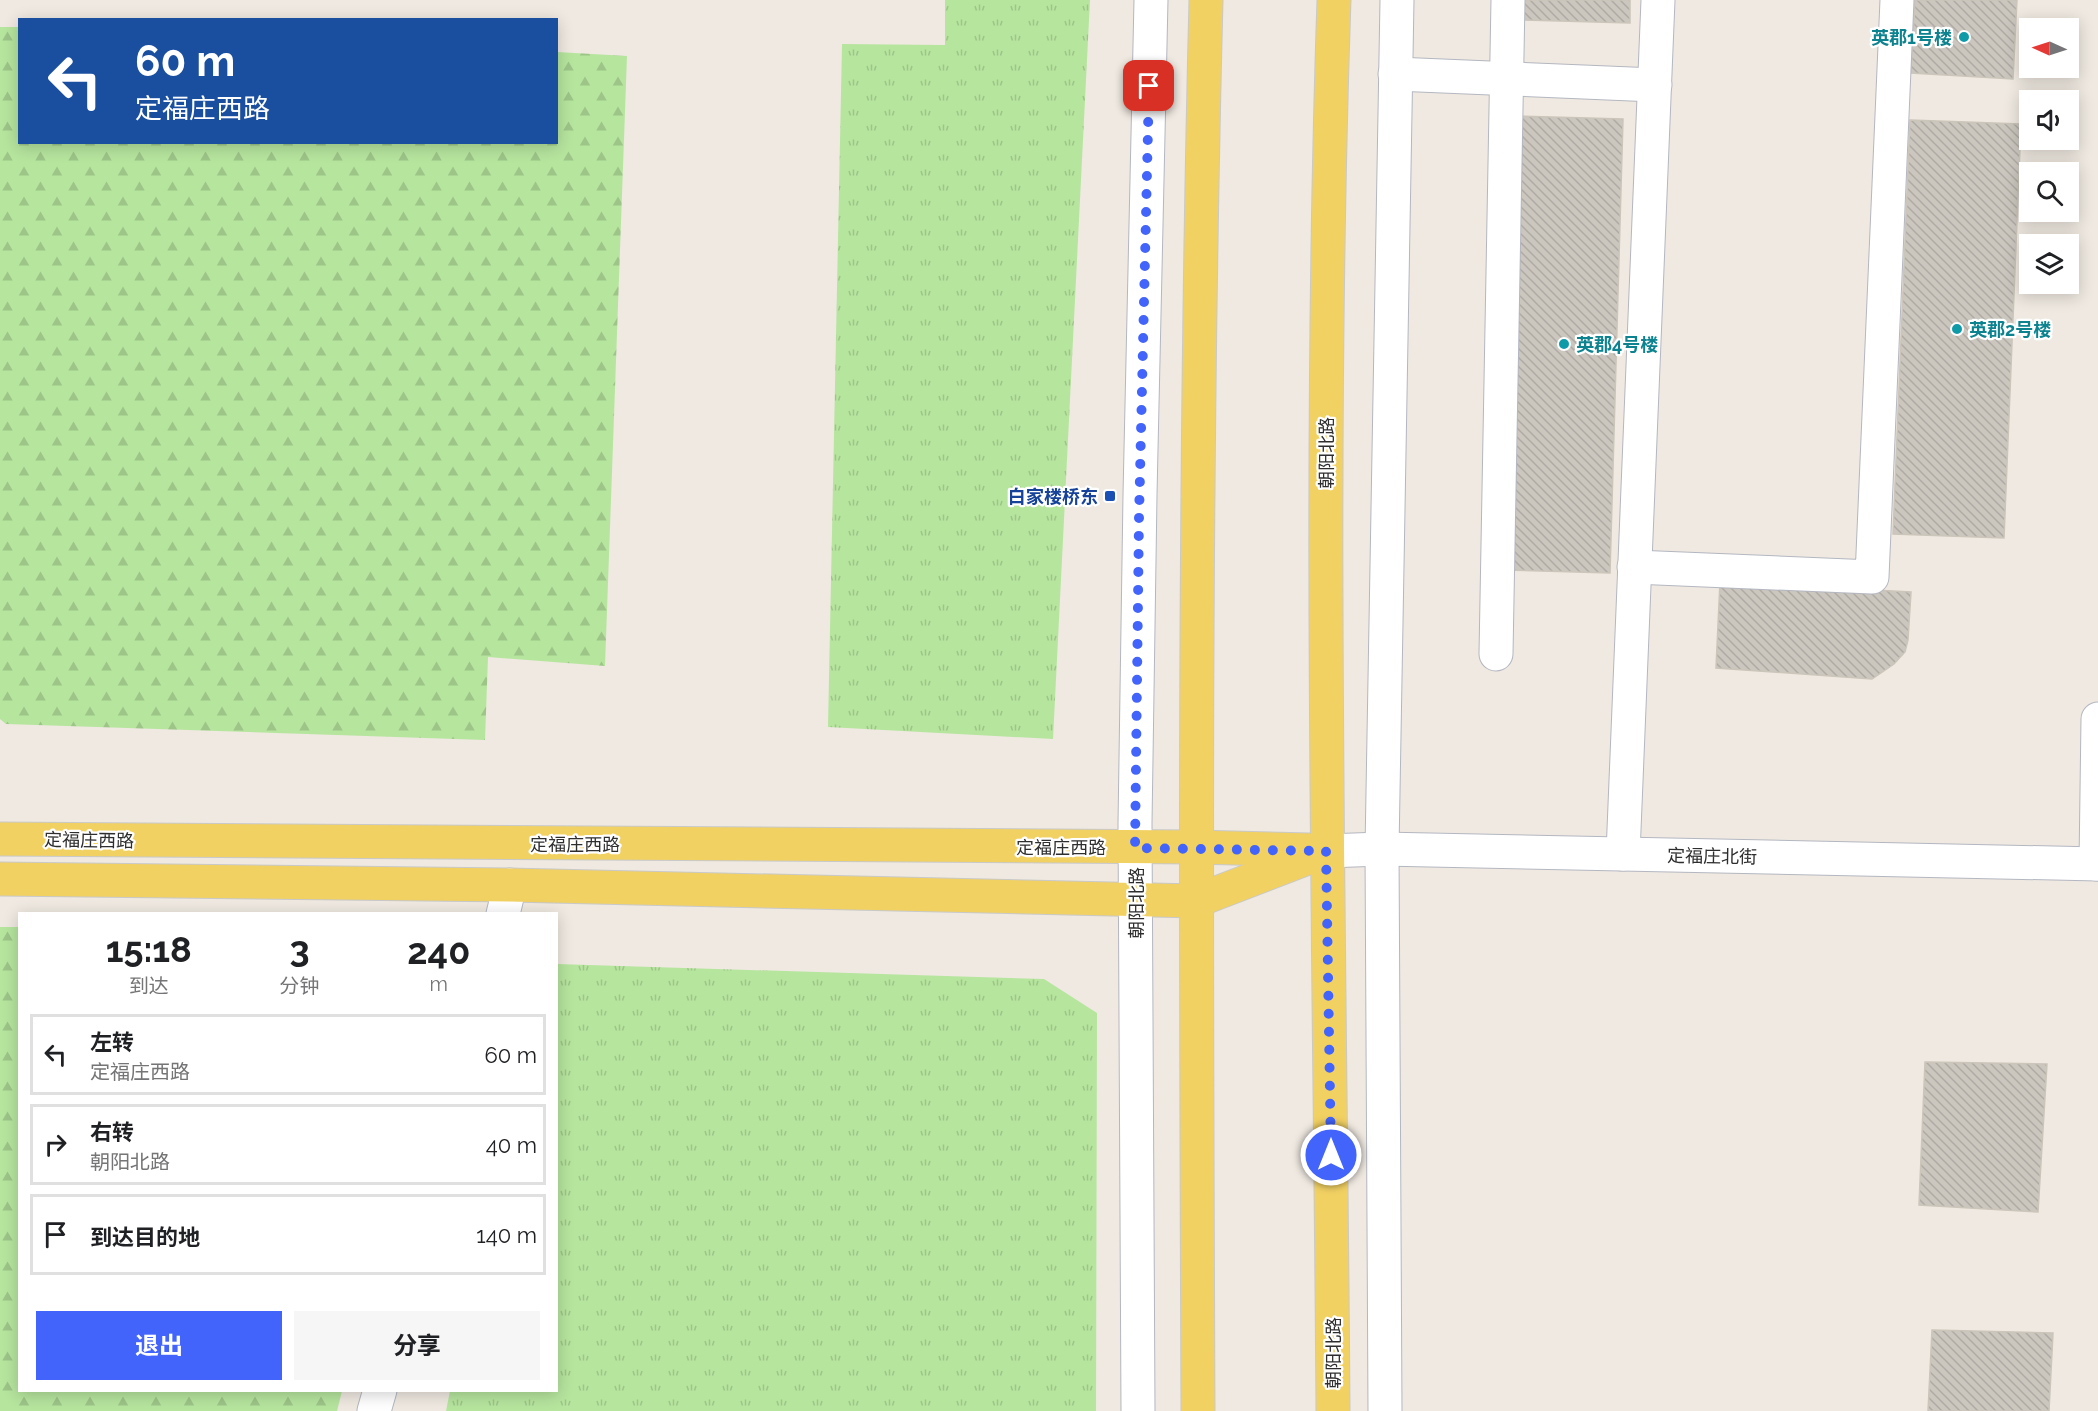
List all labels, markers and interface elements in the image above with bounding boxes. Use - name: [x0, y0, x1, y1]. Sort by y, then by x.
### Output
- north arrow: [2019, 18, 2079, 78]
- map controls: [2019, 18, 2079, 294]
- place label: 英郡1号楼: [1871, 27, 1952, 48]
- marker: 英郡1号楼: [1957, 30, 1971, 44]
- text: 60 m: [135, 37, 235, 86]
- icon: left: [36, 42, 114, 120]
- pin: [1123, 60, 1174, 111]
- icon: arrive: [1132, 69, 1165, 102]
- button: sound: [2019, 90, 2079, 150]
- text: 定福庄西路: [135, 93, 270, 124]
- button: search: [2019, 162, 2079, 222]
- button: layers: [2019, 234, 2079, 294]
- place label: 英郡2号楼: [1969, 319, 2051, 340]
- marker: 英郡2号楼: [1950, 322, 1964, 336]
- place label: 英郡4号楼: [1576, 334, 1658, 355]
- marker: 英郡4号楼: [1557, 337, 1571, 351]
- street label: 朝阳北路: [1316, 417, 1337, 489]
- place label: 白家楼桥东: [1008, 486, 1098, 507]
- marker: 白家楼桥东: [1103, 489, 1117, 503]
- street label: 定福庄西路: [44, 829, 134, 851]
- street label: 定福庄西路: [530, 834, 620, 855]
- street label: 定福庄西路: [1016, 837, 1106, 858]
- street label: 定福庄北街: [1667, 845, 1757, 867]
- street label: 朝阳北路: [1126, 867, 1147, 939]
- text: 15:18: [106, 928, 192, 970]
- text: 3: [290, 928, 310, 970]
- text: 240: [407, 930, 470, 972]
- text: m: [430, 972, 448, 996]
- text: 到达: [129, 974, 169, 998]
- text: 分钟: [280, 974, 320, 998]
- text: 左转: [90, 1029, 134, 1055]
- icon: left: [39, 1038, 72, 1071]
- text: 60 m: [484, 1042, 537, 1068]
- text: 定福庄西路: [90, 1060, 190, 1084]
- text: 右转: [90, 1119, 134, 1145]
- position arrow: [1299, 1123, 1363, 1187]
- icon: right: [39, 1128, 72, 1161]
- text: 40 m: [486, 1132, 537, 1158]
- text: 朝阳北路: [90, 1150, 170, 1174]
- icon: arrive: [39, 1218, 72, 1251]
- text: 140 m: [476, 1222, 537, 1248]
- text: 到达目的地: [90, 1224, 200, 1250]
- button: 退出: [36, 1311, 282, 1380]
- button: 分享: [294, 1311, 540, 1380]
- street label: 朝阳北路: [1323, 1317, 1344, 1389]

